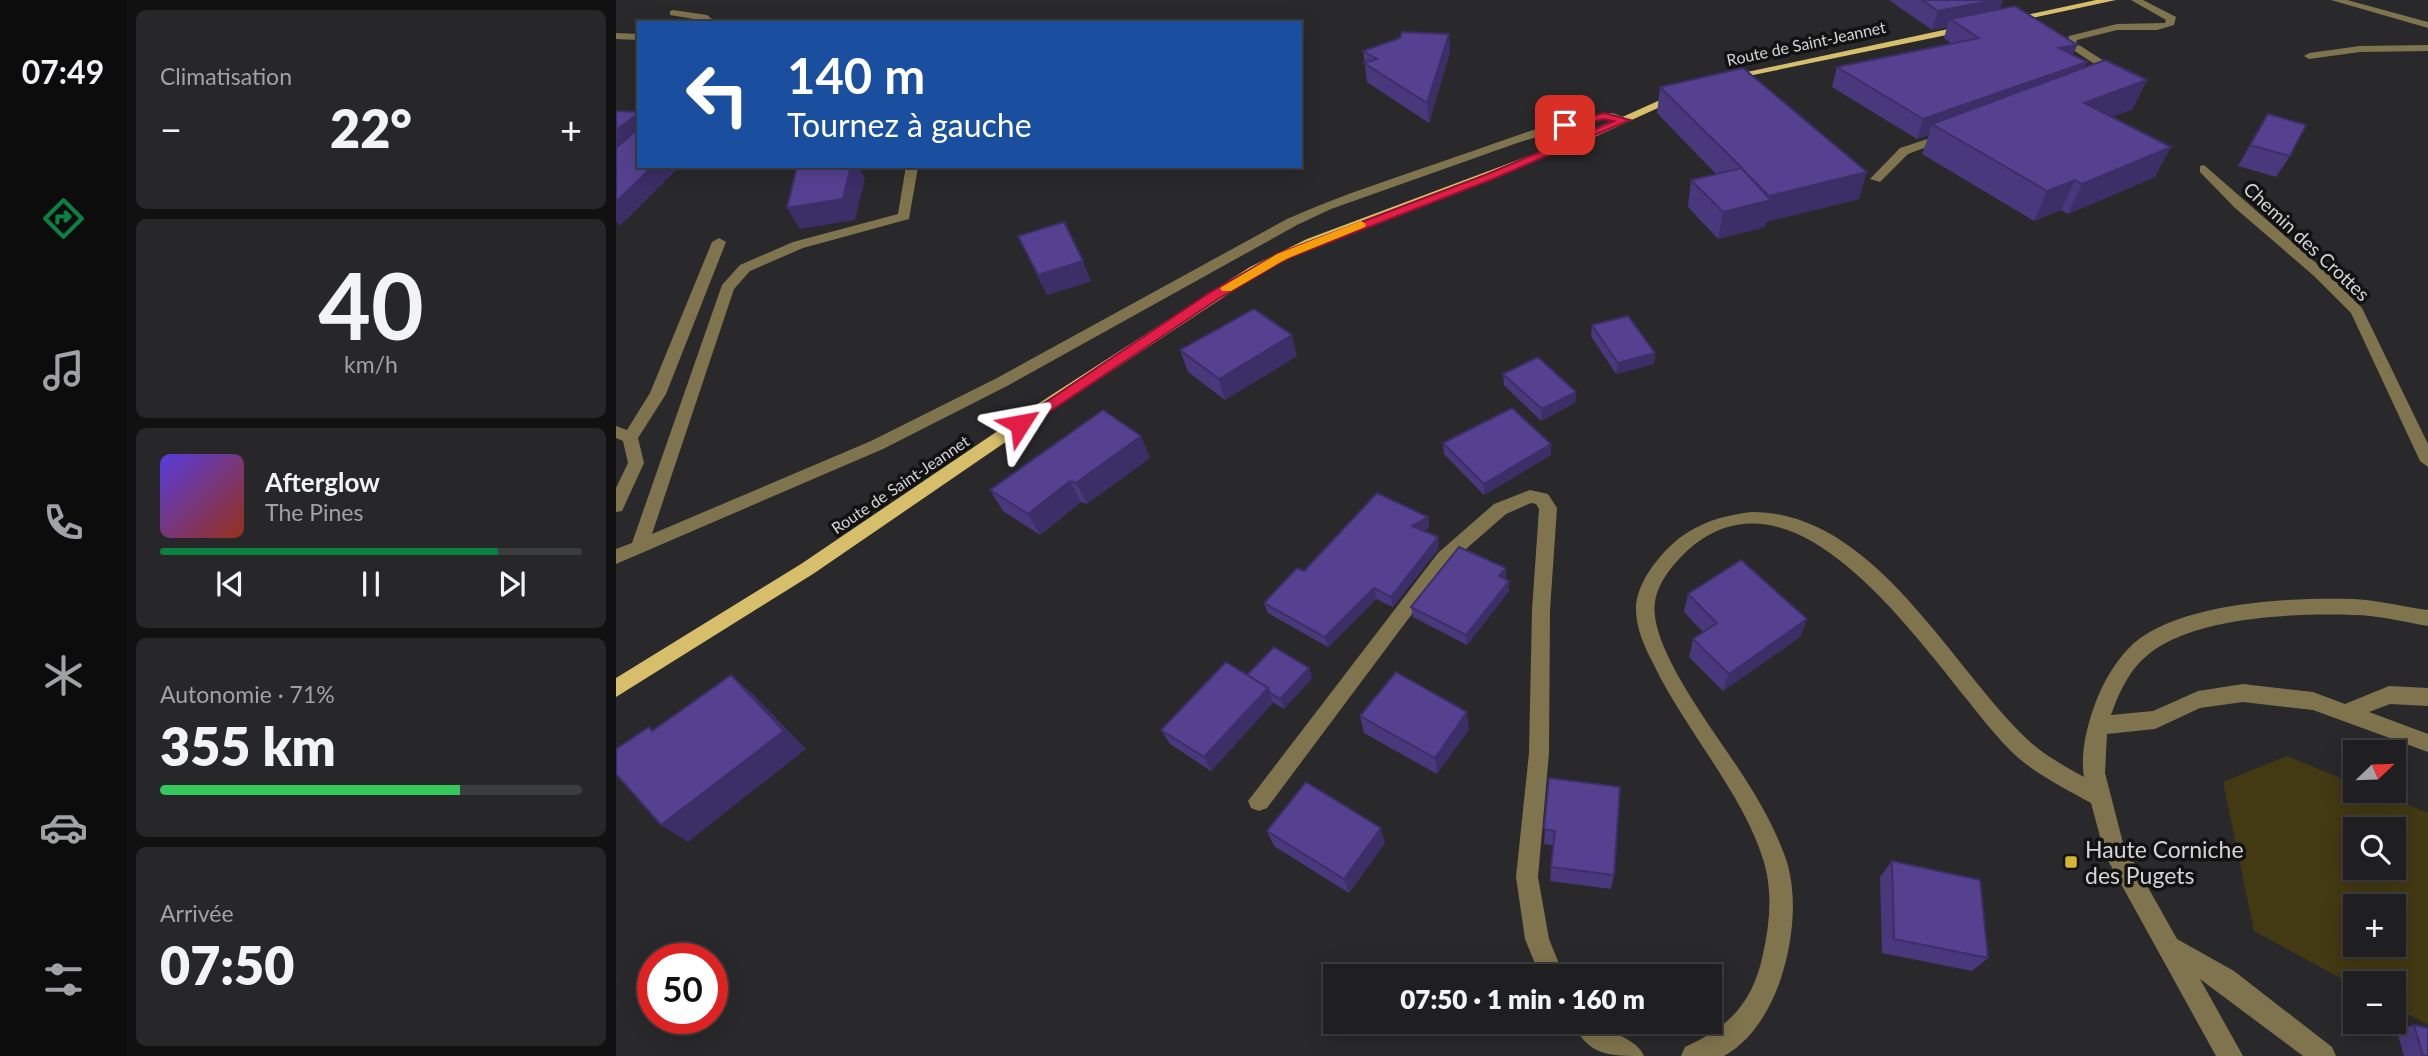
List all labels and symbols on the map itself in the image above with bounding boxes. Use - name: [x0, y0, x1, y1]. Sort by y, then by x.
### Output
- street label: Route de Saint-Jeannet: [1725, 17, 1888, 69]
- pin: [1535, 95, 1595, 155]
- street label: Chemin des Crottes: [2239, 177, 2375, 305]
- position arrow: [983, 387, 1057, 461]
- street label: Route de Saint-Jeannet: [828, 431, 973, 537]
- north arrow: [2343, 740, 2406, 803]
- place label: Haute Corniche des Pugets: [2085, 835, 2244, 889]
- marker: Haute Corniche des Pugets: [2063, 854, 2079, 870]
- speed limit sign: 50: [637, 943, 728, 1034]

